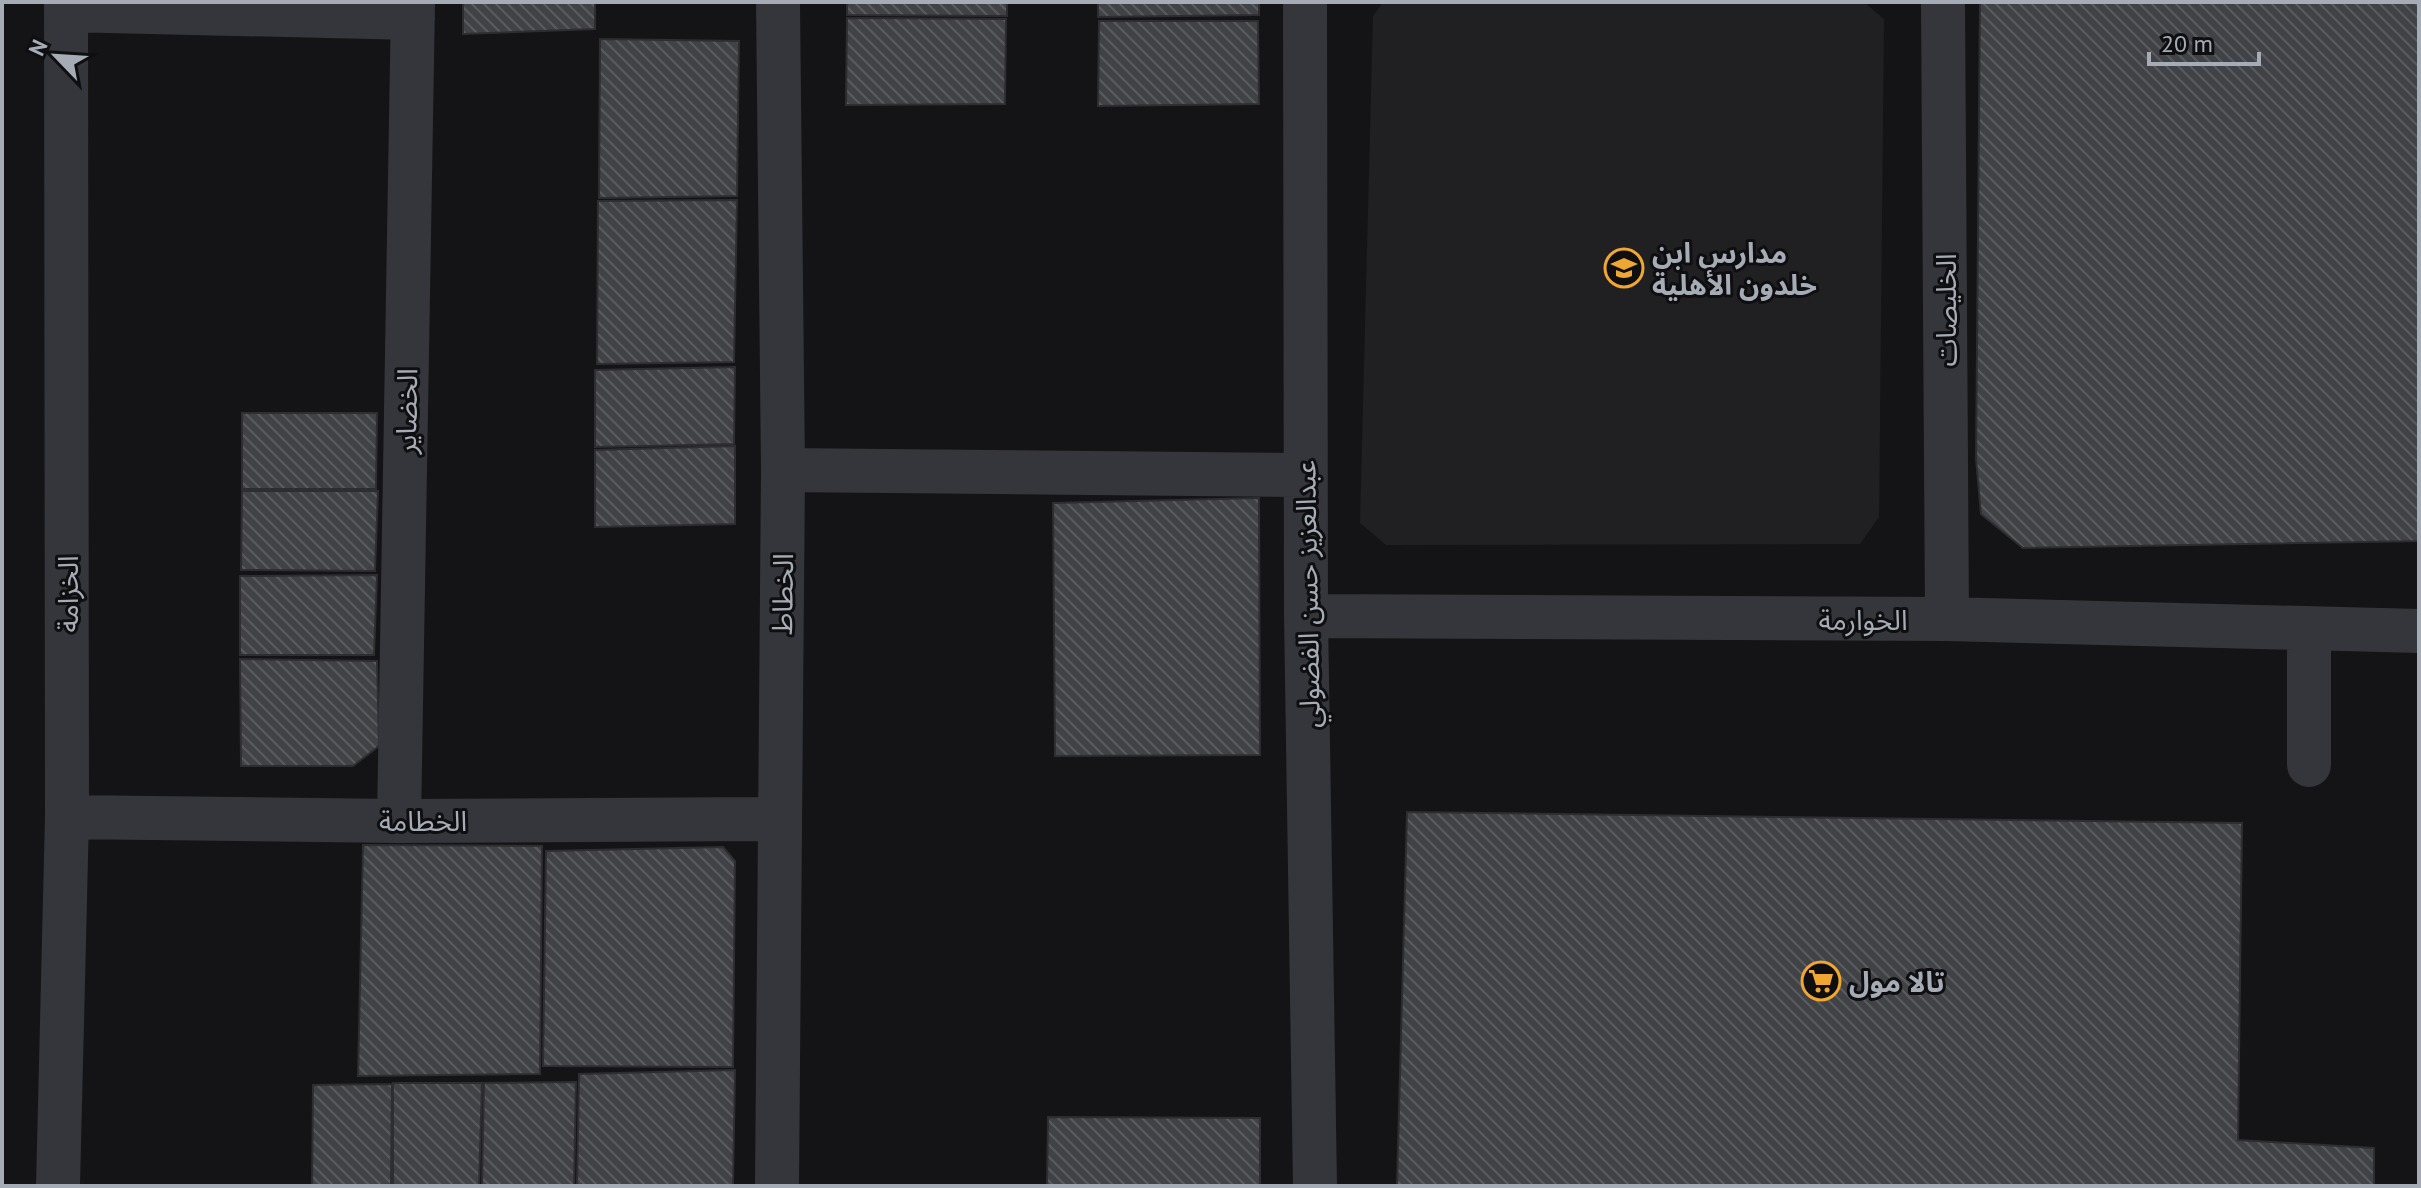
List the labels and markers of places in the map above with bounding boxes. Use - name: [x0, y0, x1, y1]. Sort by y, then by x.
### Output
- place label: مدارس ابن خلدون الأهلية: [1652, 234, 1817, 303]
- school or university icon: مدارس ابن خلدون الأهلية: [1603, 247, 1645, 289]
- supermarket icon: تالا مول: [1800, 960, 1842, 1002]
- place label: تالا مول: [1849, 963, 1944, 1000]

